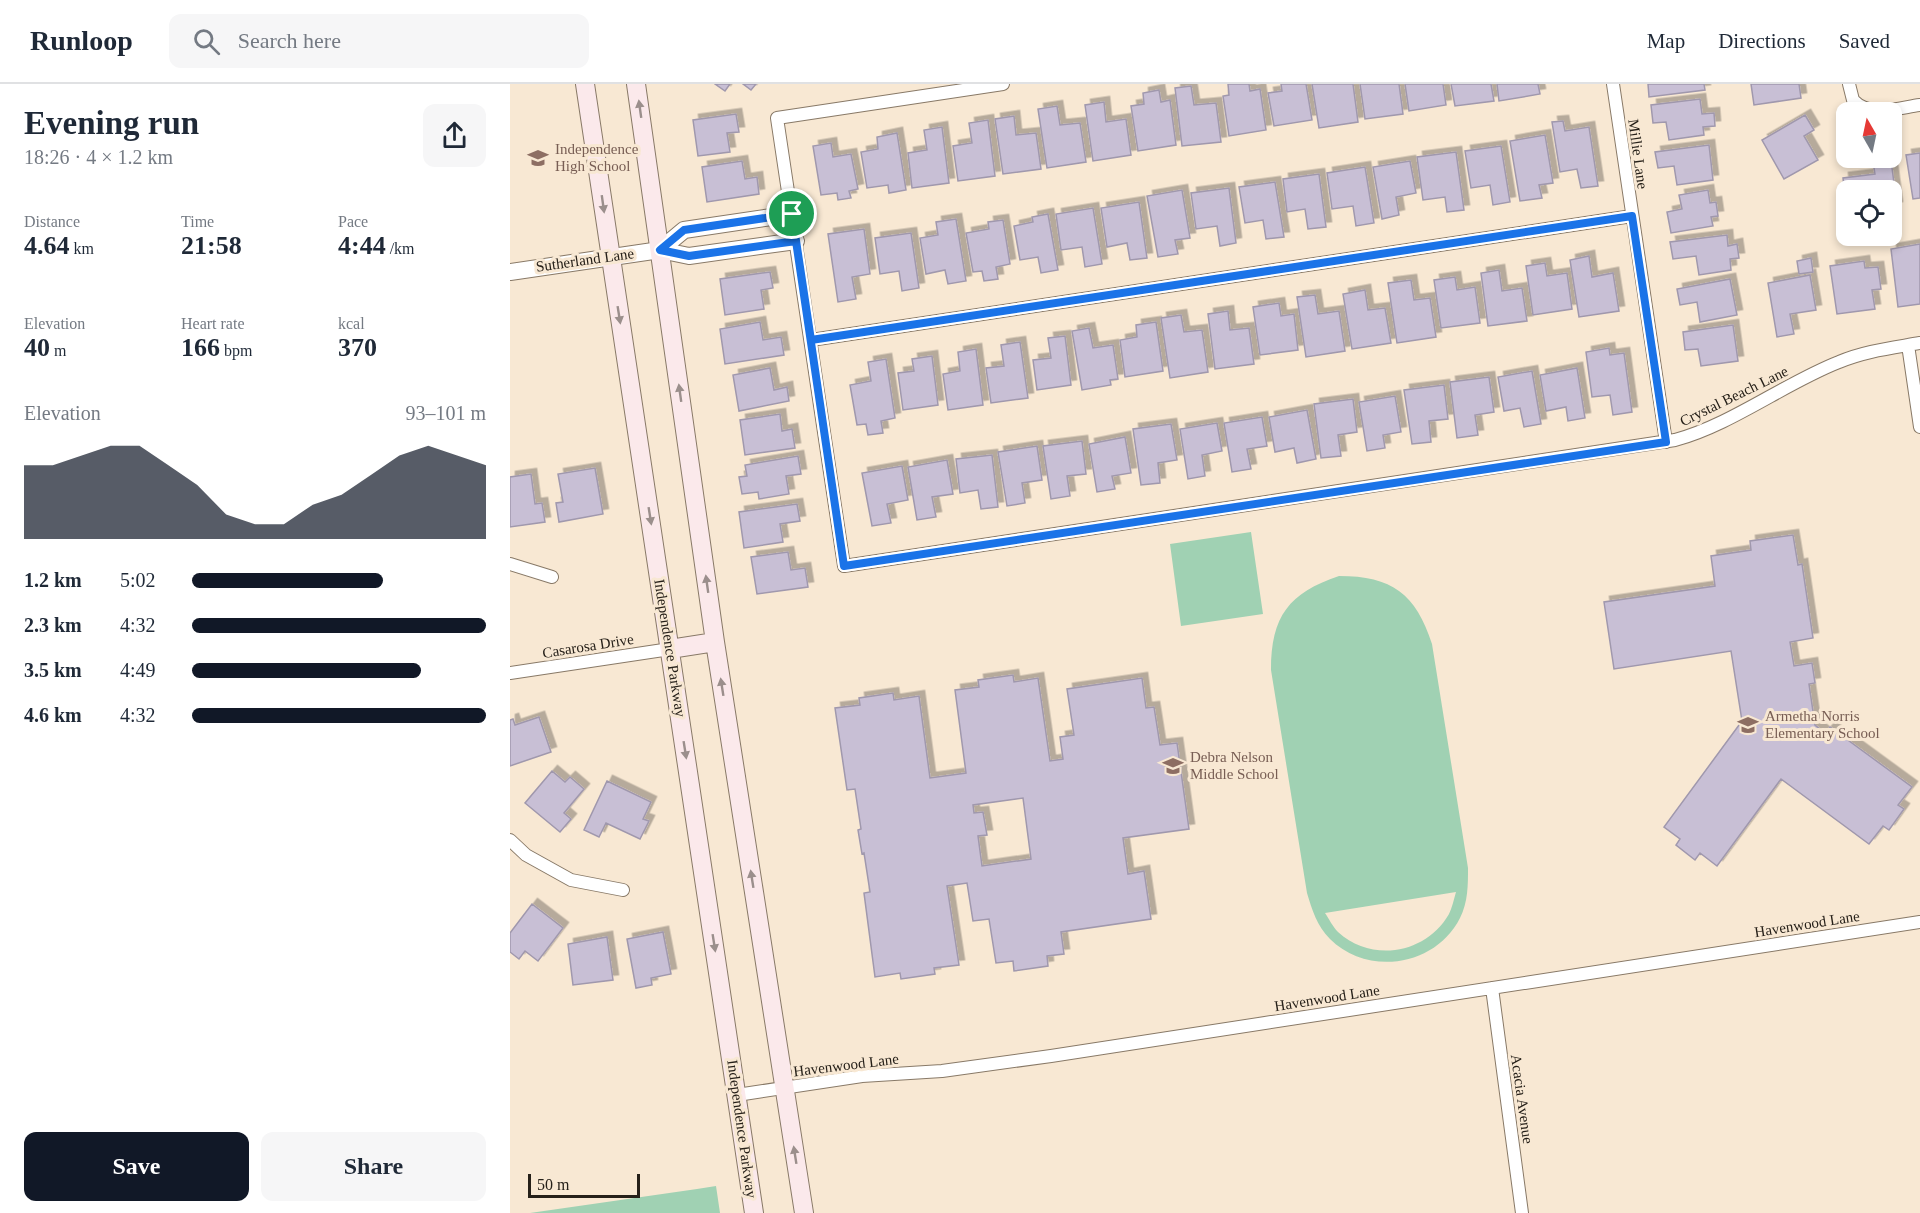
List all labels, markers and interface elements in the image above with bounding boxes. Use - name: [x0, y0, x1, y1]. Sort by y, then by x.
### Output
- search box: [169, 14, 589, 68]
- text: Runloop: [30, 25, 133, 56]
- icon: search: [190, 25, 223, 58]
- text: Search here: [238, 28, 341, 53]
- text: Map: [1647, 29, 1685, 53]
- text: Directions: [1718, 29, 1806, 53]
- text: Saved: [1839, 29, 1890, 53]
- one-way arrow: [635, 99, 644, 118]
- north arrow: [1836, 102, 1902, 168]
- map controls: [1836, 102, 1902, 246]
- button: share: [423, 104, 486, 167]
- text: Evening run: [24, 105, 199, 141]
- street label: Millie Lane: [1625, 118, 1651, 190]
- place label: Independence High School: [555, 141, 639, 174]
- text: 18:26 · 4 × 1.2 km: [24, 146, 173, 168]
- school or university icon: Independence High School: [526, 146, 550, 170]
- button: locate: [1836, 180, 1902, 246]
- pin: [766, 188, 817, 239]
- one-way arrow: [599, 195, 608, 214]
- icon: arrive: [775, 197, 808, 230]
- text: Distance: [24, 213, 80, 230]
- text: Time: [181, 213, 214, 230]
- text: Pace: [338, 213, 368, 230]
- text: 4.64: [24, 231, 70, 260]
- text: 21:58: [181, 231, 242, 260]
- text: 4:44: [338, 231, 386, 260]
- text: km: [70, 240, 94, 257]
- text: /km: [386, 240, 415, 257]
- street label: Sutherland Lane: [535, 245, 635, 275]
- one-way arrow: [615, 305, 624, 324]
- text: Elevation: [24, 315, 85, 332]
- text: Heart rate: [181, 315, 245, 332]
- text: kcal: [338, 315, 365, 332]
- text: 40: [24, 333, 50, 362]
- text: 166: [181, 333, 220, 362]
- text: 370: [338, 333, 377, 362]
- text: m: [50, 342, 66, 359]
- text: bpm: [220, 342, 252, 359]
- street label: Crystal Beach Lane: [1677, 363, 1791, 429]
- one-way arrow: [676, 383, 685, 402]
- text: Elevation: [24, 402, 101, 424]
- text: 93–101 m: [405, 402, 486, 424]
- one-way arrow: [645, 507, 654, 526]
- text: 1.2 km: [24, 569, 82, 591]
- text: 5:02: [120, 569, 156, 591]
- one-way arrow: [703, 574, 712, 593]
- street label: Independence Parkway: [651, 578, 689, 719]
- text: 2.3 km: [24, 614, 82, 636]
- text: 4:32: [120, 614, 156, 636]
- street label: Casarosa Drive: [541, 631, 635, 661]
- text: 3.5 km: [24, 659, 82, 681]
- text: 4:49: [120, 659, 156, 681]
- one-way arrow: [718, 677, 727, 696]
- text: 4.6 km: [24, 704, 82, 726]
- text: 4:32: [120, 704, 156, 726]
- place label: Armetha Norris Elementary School: [1765, 708, 1880, 741]
- school or university icon: Armetha Norris Elementary School: [1736, 713, 1760, 737]
- one-way arrow: [681, 741, 690, 760]
- place label: Debra Nelson Middle School: [1190, 749, 1279, 782]
- school or university icon: Debra Nelson Middle School: [1161, 754, 1185, 778]
- one-way arrow: [748, 870, 757, 889]
- street label: Havenwood Lane: [1753, 908, 1861, 940]
- one-way arrow: [710, 934, 719, 953]
- street label: Havenwood Lane: [1273, 982, 1381, 1014]
- street label: Havenwood Lane: [792, 1051, 900, 1079]
- street label: Acacia Avenue: [1508, 1053, 1536, 1145]
- street label: Independence Parkway: [724, 1059, 760, 1200]
- button: Save: [24, 1132, 249, 1201]
- button: Share: [261, 1132, 486, 1201]
- one-way arrow: [791, 1146, 800, 1165]
- scale bar: [528, 1171, 640, 1198]
- text: 50 m: [537, 1176, 569, 1193]

